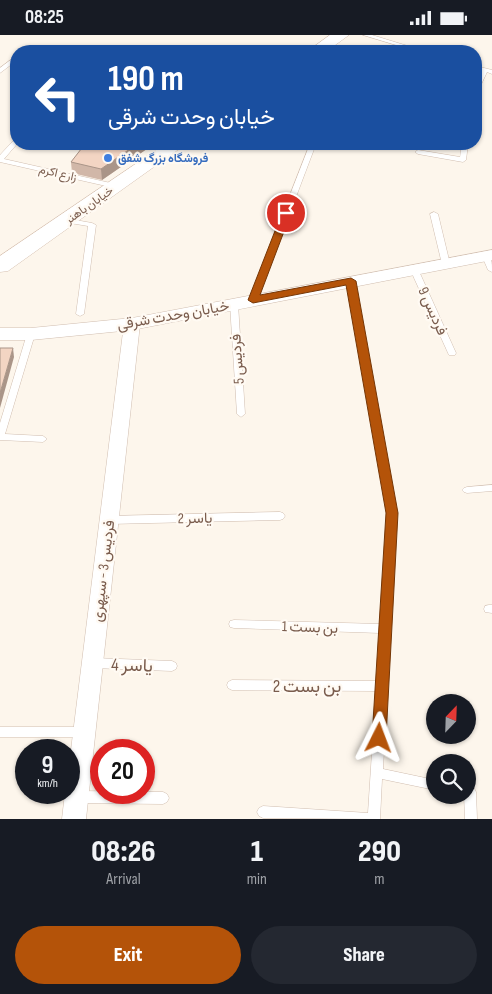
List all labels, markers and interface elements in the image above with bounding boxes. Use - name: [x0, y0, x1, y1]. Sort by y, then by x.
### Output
- text: 08:25: [25, 6, 64, 29]
- text: 190 m: [108, 58, 184, 101]
- icon: left: [25, 65, 90, 130]
- text: خیابان وحدت شرقی: [108, 104, 275, 131]
- place label: فروشگاه بزرگ شفق: [118, 151, 209, 166]
- marker: فروشگاه بزرگ شفق: [102, 152, 114, 164]
- street label: زارع اکرم: [37, 162, 78, 186]
- street label: خیابان باهنر: [61, 183, 116, 228]
- pin: [265, 192, 307, 234]
- icon: arrive: [272, 199, 300, 227]
- street label: فردیس 9: [414, 284, 452, 338]
- street label: خیابان وحدت شرقی: [115, 296, 231, 335]
- street label: فردیس 5: [226, 333, 249, 385]
- street label: یاسر 2: [177, 509, 213, 528]
- street label: فردیس 3 - سپهری: [88, 519, 119, 623]
- street label: بن بست 1: [282, 617, 338, 638]
- street label: یاسر 4: [111, 654, 153, 677]
- street label: بن بست 2: [273, 676, 341, 697]
- north arrow: [426, 694, 476, 744]
- map controls: [426, 694, 476, 804]
- position arrow: [352, 711, 404, 763]
- speed limit sign: 20: [90, 739, 155, 804]
- text: 9: [42, 750, 53, 781]
- button: search: [426, 754, 476, 804]
- text: km/h: [37, 776, 58, 791]
- text: 08:26: [91, 834, 156, 870]
- text: 1: [251, 834, 263, 870]
- text: 290: [358, 834, 401, 870]
- text: Arrival: [106, 870, 141, 889]
- text: min: [247, 870, 267, 889]
- text: m: [374, 870, 385, 889]
- button: Exit: [15, 926, 241, 984]
- button: Share: [251, 926, 477, 984]

